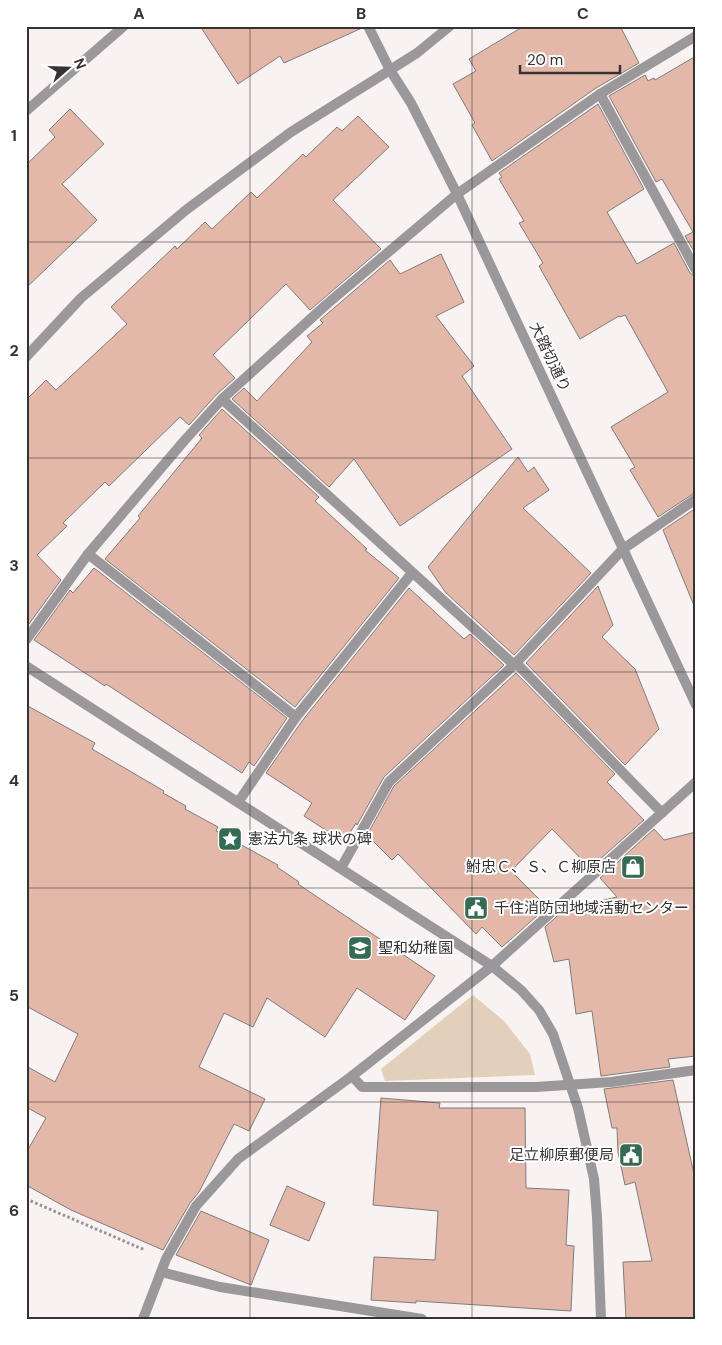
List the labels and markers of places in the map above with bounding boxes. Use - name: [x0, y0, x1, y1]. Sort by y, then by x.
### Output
- place icon: 憲法九条 球状の碑: [217, 826, 243, 852]
- place label: 憲法九条 球状の碑: [248, 829, 372, 849]
- shop icon: 鮒忠Ｃ、Ｓ、Ｃ柳原店: [620, 854, 646, 880]
- place label: 鮒忠Ｃ、Ｓ、Ｃ柳原店: [466, 857, 616, 877]
- public building icon: 千住消防団地域活動センター: [463, 895, 489, 921]
- place label: 千住消防団地域活動センター: [494, 898, 689, 918]
- school or university icon: 聖和幼稚園: [347, 935, 373, 961]
- place label: 聖和幼稚園: [378, 938, 453, 958]
- public building icon: 足立柳原郵便局: [618, 1142, 644, 1168]
- place label: 足立柳原郵便局: [509, 1145, 614, 1165]

